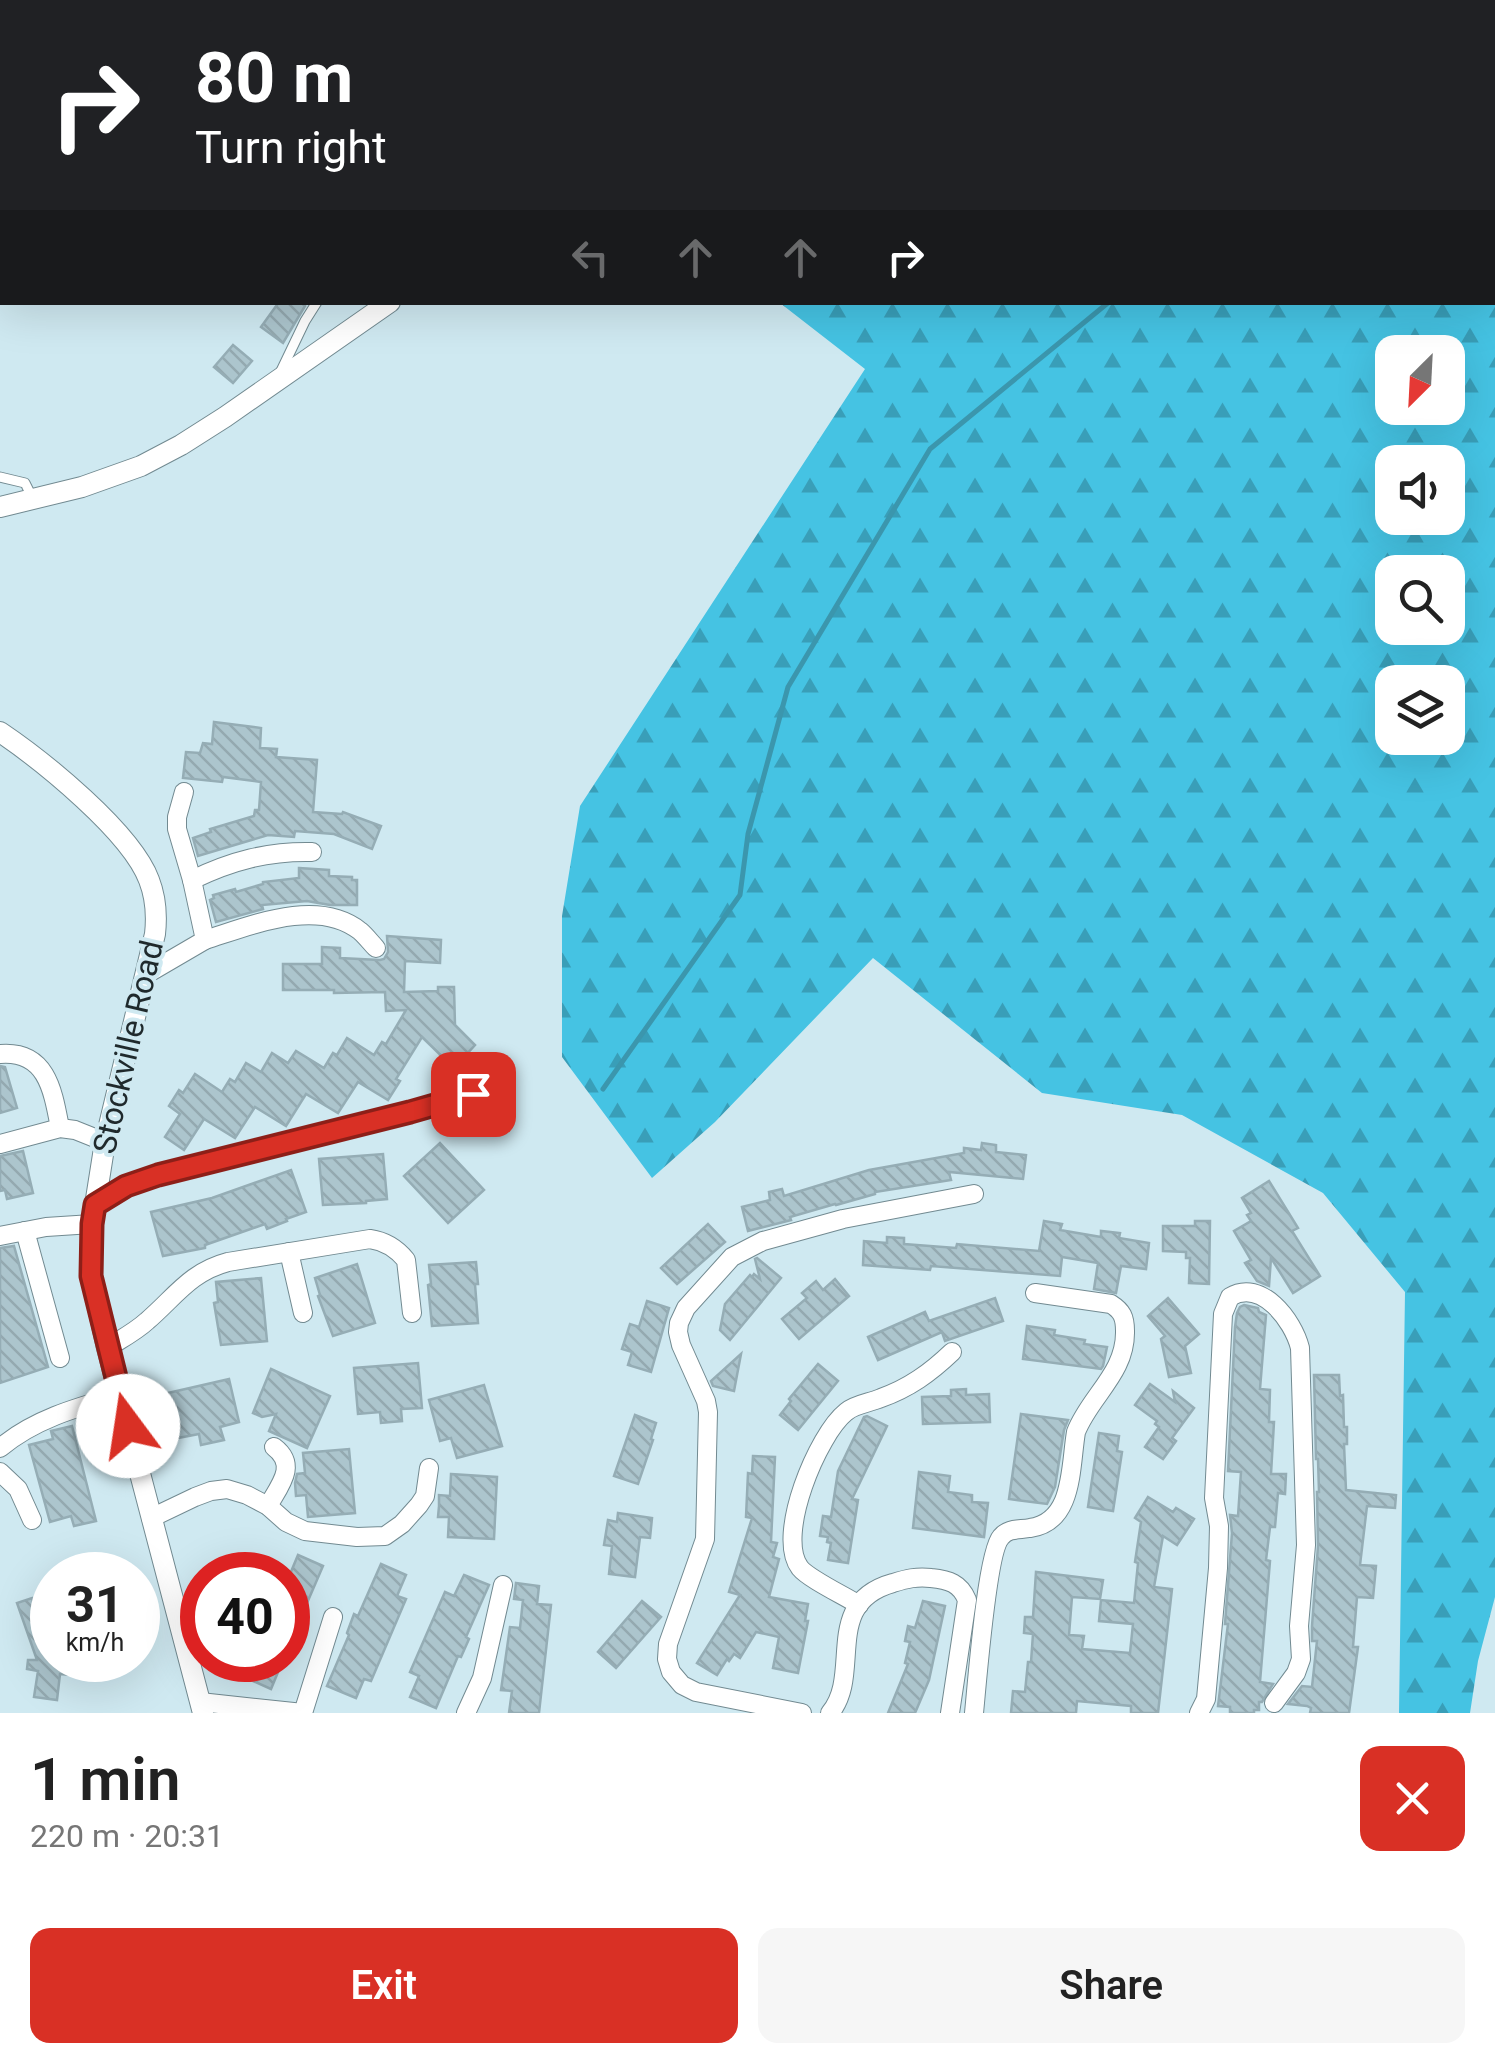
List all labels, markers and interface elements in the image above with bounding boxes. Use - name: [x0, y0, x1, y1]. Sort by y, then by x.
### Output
- text: 80 m: [195, 37, 353, 119]
- icon: right: [30, 40, 160, 170]
- text: Turn right: [195, 121, 387, 174]
- icon: left: [563, 230, 618, 285]
- icon: ahead: [668, 230, 723, 285]
- icon: ahead: [773, 230, 828, 285]
- icon: right: [878, 230, 933, 285]
- north arrow: [1375, 335, 1465, 425]
- map controls: [1375, 335, 1465, 755]
- button: sound: [1375, 445, 1465, 535]
- button: search: [1375, 555, 1465, 645]
- button: layers: [1375, 665, 1465, 755]
- street label: Stockville Road: [85, 937, 171, 1157]
- pin: [431, 1052, 516, 1137]
- icon: arrive: [446, 1067, 501, 1122]
- position arrow: [76, 1374, 180, 1478]
- speed limit sign: 40: [180, 1552, 310, 1682]
- text: 31: [66, 1576, 124, 1634]
- text: km/h: [66, 1628, 124, 1657]
- text: 1 min: [30, 1744, 180, 1815]
- button: close: [1360, 1746, 1465, 1851]
- text: 220 m · 20:31: [30, 1817, 224, 1855]
- button: Exit: [30, 1928, 738, 2043]
- button: Share: [758, 1928, 1465, 2043]

